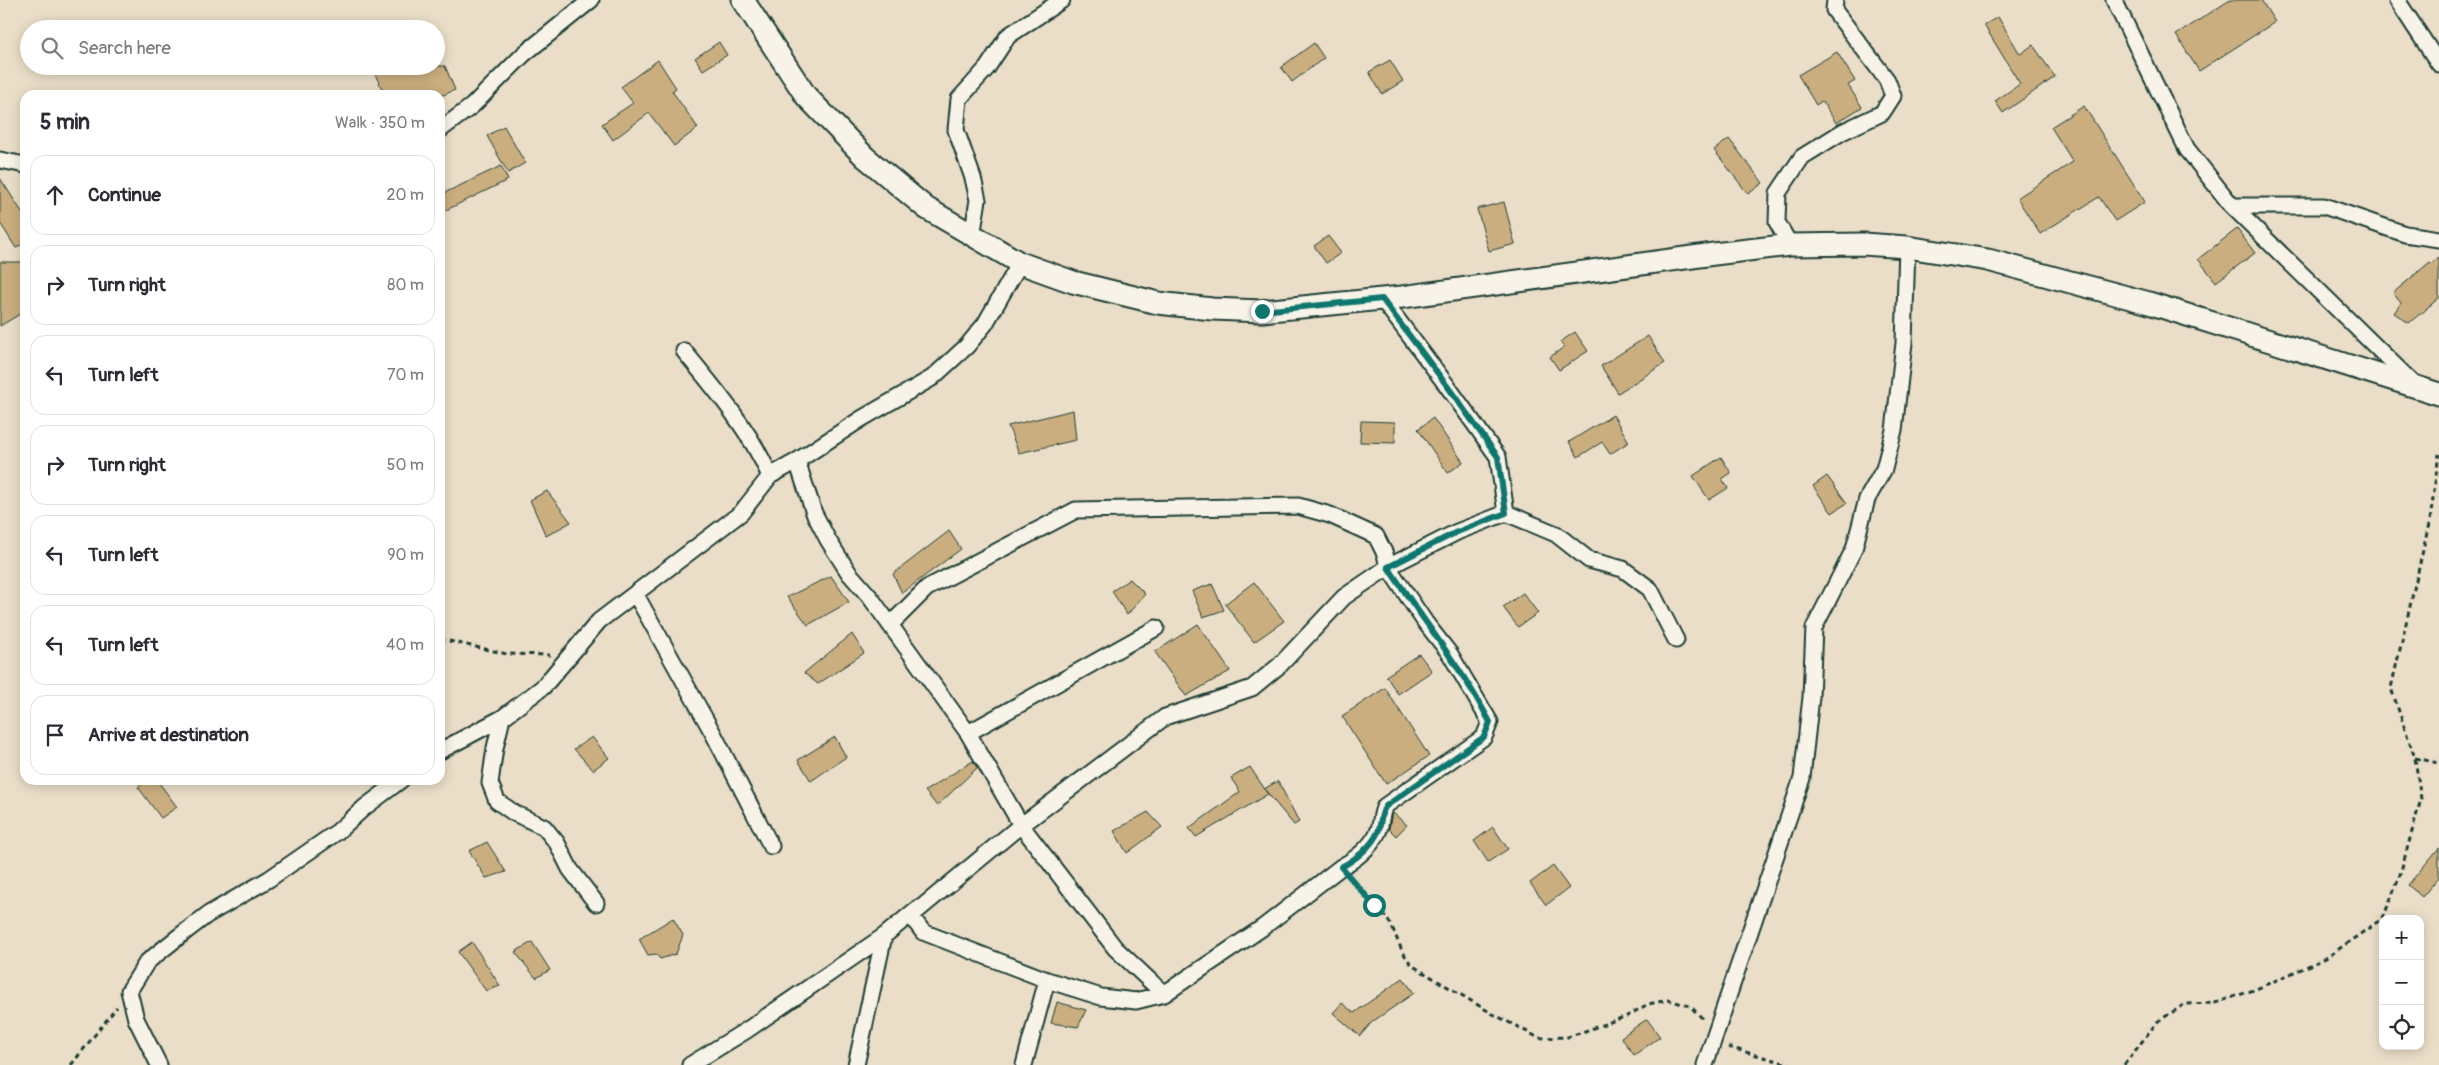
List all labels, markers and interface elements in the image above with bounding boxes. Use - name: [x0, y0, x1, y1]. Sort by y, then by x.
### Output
- search box: [20, 20, 445, 75]
- icon: search: [38, 34, 66, 62]
- text: Search here: [78, 36, 171, 60]
- text: 5 min: [40, 109, 90, 136]
- text: Walk · 350 m: [335, 113, 425, 133]
- icon: ahead: [41, 181, 69, 209]
- text: Continue: [88, 183, 161, 207]
- text: 20 m: [386, 185, 424, 205]
- icon: right: [41, 271, 69, 299]
- text: Turn right: [88, 273, 166, 297]
- text: 80 m: [387, 275, 424, 295]
- route end: [1251, 300, 1274, 323]
- icon: left: [41, 361, 69, 389]
- text: Turn left: [88, 363, 158, 387]
- text: 70 m: [387, 365, 424, 385]
- icon: right: [41, 451, 69, 479]
- text: Turn right: [88, 453, 166, 477]
- text: 50 m: [387, 455, 424, 475]
- icon: left: [41, 541, 69, 569]
- text: Turn left: [88, 543, 158, 567]
- text: 90 m: [387, 545, 424, 565]
- icon: left: [41, 631, 69, 659]
- text: Turn left: [88, 633, 158, 657]
- text: 40 m: [386, 635, 424, 655]
- icon: arrive: [41, 721, 69, 749]
- text: Arrive at destination: [88, 723, 249, 747]
- route start: [1363, 894, 1386, 917]
- map controls: [2379, 915, 2424, 1050]
- button: +: [2379, 915, 2424, 960]
- button: −: [2379, 960, 2424, 1005]
- button: locate: [2379, 1005, 2424, 1050]

